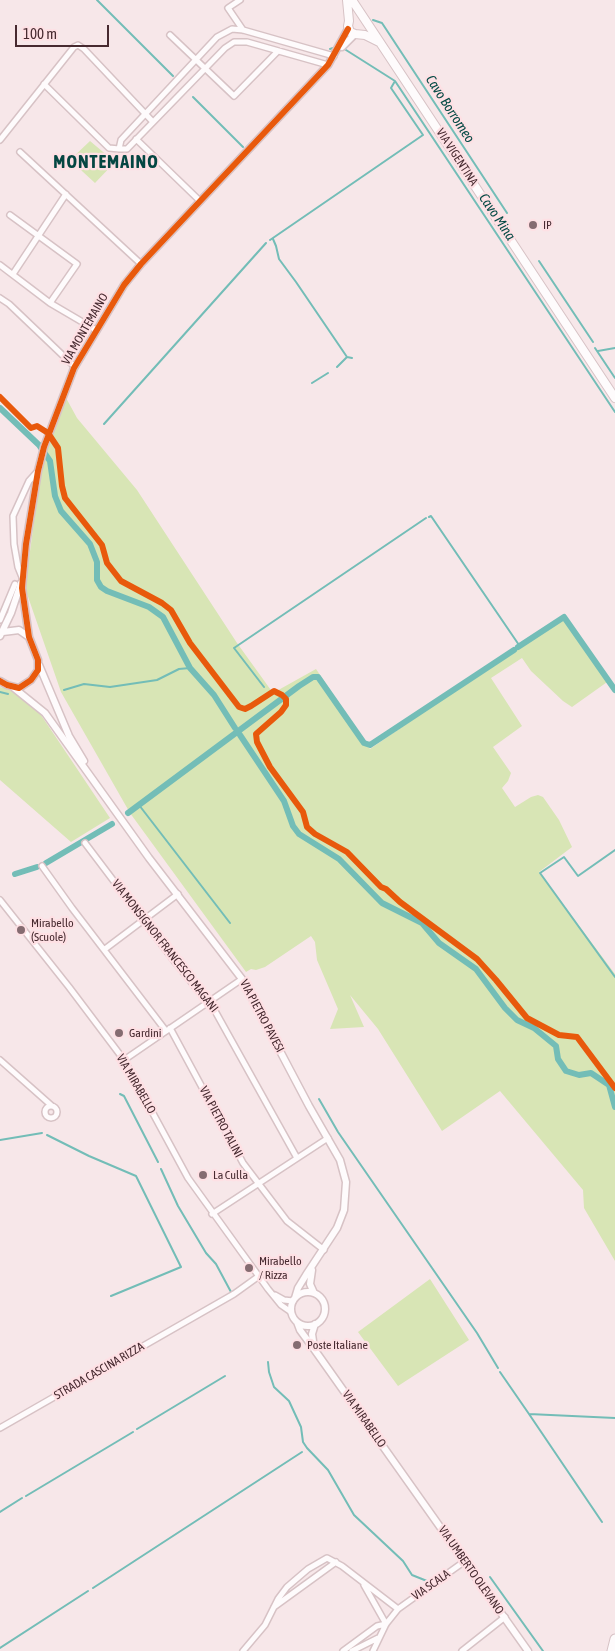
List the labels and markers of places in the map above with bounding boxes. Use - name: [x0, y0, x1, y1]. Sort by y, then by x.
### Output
- place label: IP: [543, 218, 552, 232]
- marker: IP: [527, 219, 539, 231]
- place label: Mirabello (Scuole): [31, 916, 74, 944]
- marker: Mirabello (Scuole): [15, 924, 27, 936]
- place label: Gardini: [129, 1026, 162, 1040]
- marker: Gardini: [113, 1027, 125, 1039]
- place label: La Culla: [213, 1168, 248, 1182]
- marker: La Culla: [197, 1169, 209, 1181]
- place label: Mirabello / Rizza: [259, 1254, 302, 1282]
- marker: Mirabello / Rizza: [243, 1262, 255, 1274]
- place label: Poste Italiane: [307, 1338, 368, 1352]
- marker: Poste Italiane: [291, 1339, 303, 1351]

